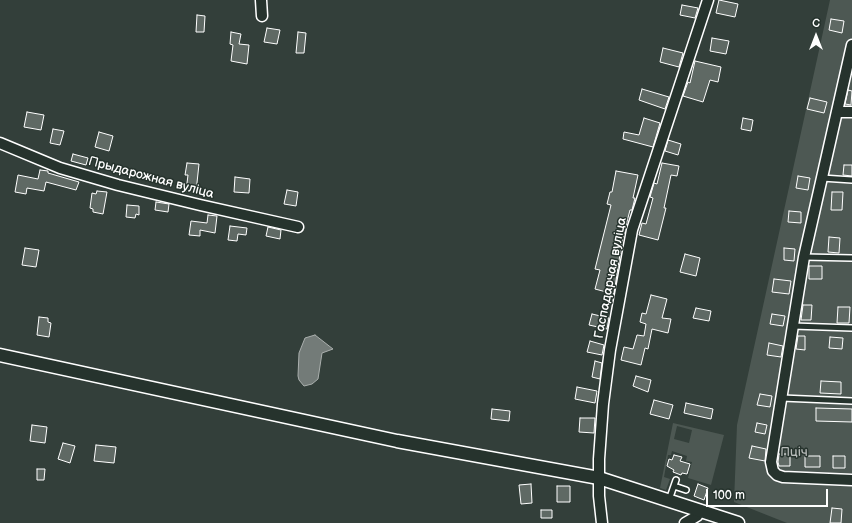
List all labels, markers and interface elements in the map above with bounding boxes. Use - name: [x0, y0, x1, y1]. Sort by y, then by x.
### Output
- north arrow: [796, 16, 836, 56]
- text: С: [812, 17, 820, 30]
- street label: Прыдарожная вуліца: [86, 154, 216, 202]
- street label: Гаспадарчая вуліца: [592, 216, 630, 340]
- park label: Пціч: [780, 445, 808, 461]
- scale bar: [708, 481, 830, 507]
- text: 100 m: [713, 488, 745, 503]

